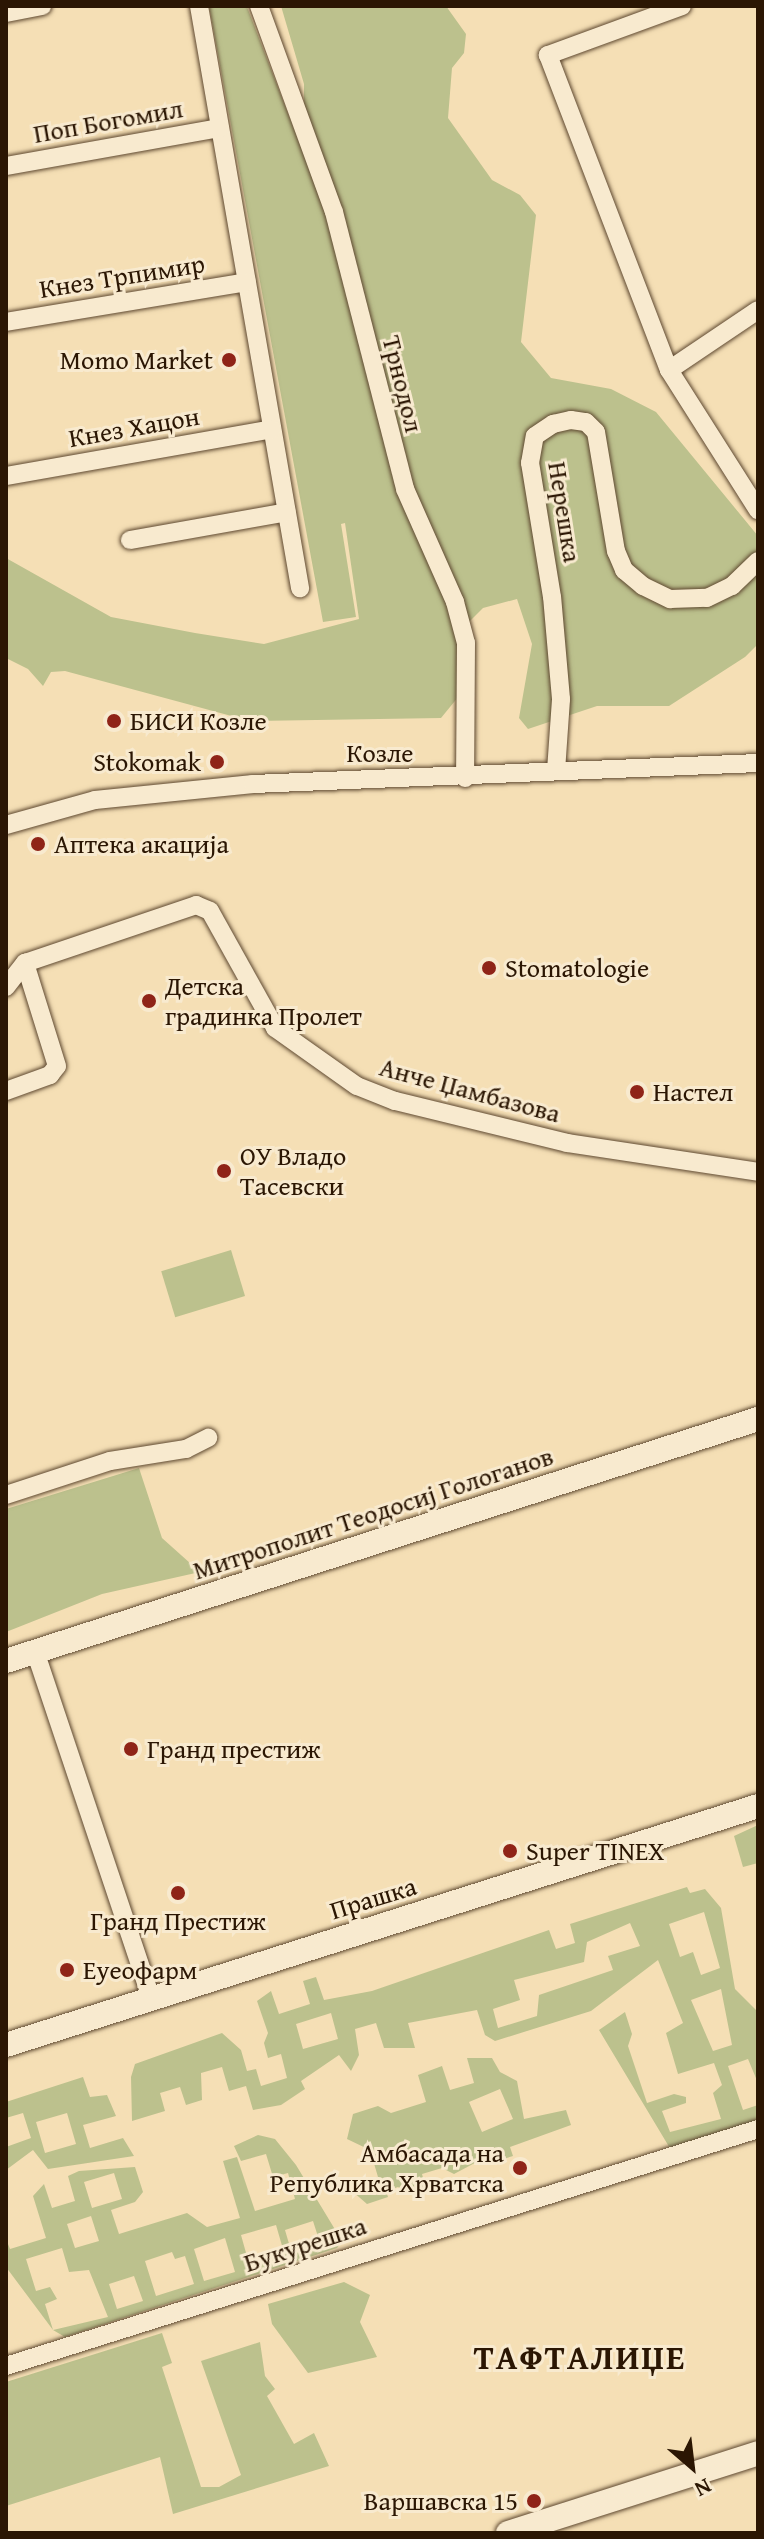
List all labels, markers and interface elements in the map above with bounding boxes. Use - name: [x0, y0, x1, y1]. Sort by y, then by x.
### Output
- street label: Поп Богомил: [31, 93, 185, 149]
- street label: Кнез Трпимир: [37, 248, 207, 304]
- street label: Трнодол: [376, 332, 430, 436]
- place label: Momo Market: [60, 344, 213, 376]
- marker: Momo Market: [220, 351, 238, 369]
- street label: Кнез Хацон: [66, 400, 202, 454]
- street label: Нерешка: [542, 460, 588, 564]
- place label: БИСИ Козле: [130, 705, 267, 737]
- marker: БИСИ Козле: [105, 712, 123, 730]
- street label: Козле: [346, 737, 414, 769]
- place label: Stokomak: [93, 746, 201, 778]
- marker: Stokomak: [208, 753, 226, 771]
- place label: Аптека акација: [54, 828, 229, 860]
- marker: Аптека акација: [29, 835, 47, 853]
- place label: Stomatologie: [505, 952, 649, 984]
- marker: Stomatologie: [480, 959, 498, 977]
- place label: Детска градинка Пролет: [165, 970, 362, 1032]
- marker: Детска градинка Пролет: [140, 992, 158, 1010]
- street label: Анче Џамбазова: [376, 1051, 564, 1129]
- place label: Настел: [653, 1076, 733, 1108]
- marker: Настел: [628, 1083, 646, 1101]
- place label: ОУ Владо Тасевски: [240, 1140, 346, 1202]
- marker: ОУ Владо Тасевски: [215, 1162, 233, 1180]
- street label: Митрополит Теодосиј Гологанов: [189, 1440, 557, 1586]
- place label: Гранд престиж: [147, 1733, 320, 1765]
- marker: Гранд престиж: [122, 1740, 140, 1758]
- place label: Super TINEX: [526, 1835, 664, 1867]
- marker: Super TINEX: [501, 1842, 519, 1860]
- street label: Прашка: [326, 1870, 420, 1926]
- marker: Гранд Престиж: [169, 1884, 187, 1902]
- place label: Гранд Престиж: [90, 1905, 266, 1937]
- place label: Еуеофарм: [83, 1954, 197, 1986]
- marker: Еуеофарм: [58, 1961, 76, 1979]
- place label: Aмбасада на Република Хрватска: [270, 2137, 504, 2198]
- marker: Aмбасада на Република Хрватска: [511, 2159, 529, 2177]
- street label: Букурешка: [240, 2210, 370, 2278]
- district label: ТАФТАЛИЏЕ: [474, 2337, 686, 2377]
- north arrow: [652, 2427, 732, 2507]
- text: N: [689, 2471, 717, 2506]
- place label: Варшавска 15: [364, 2485, 518, 2517]
- marker: Варшавска 15: [525, 2492, 543, 2510]

